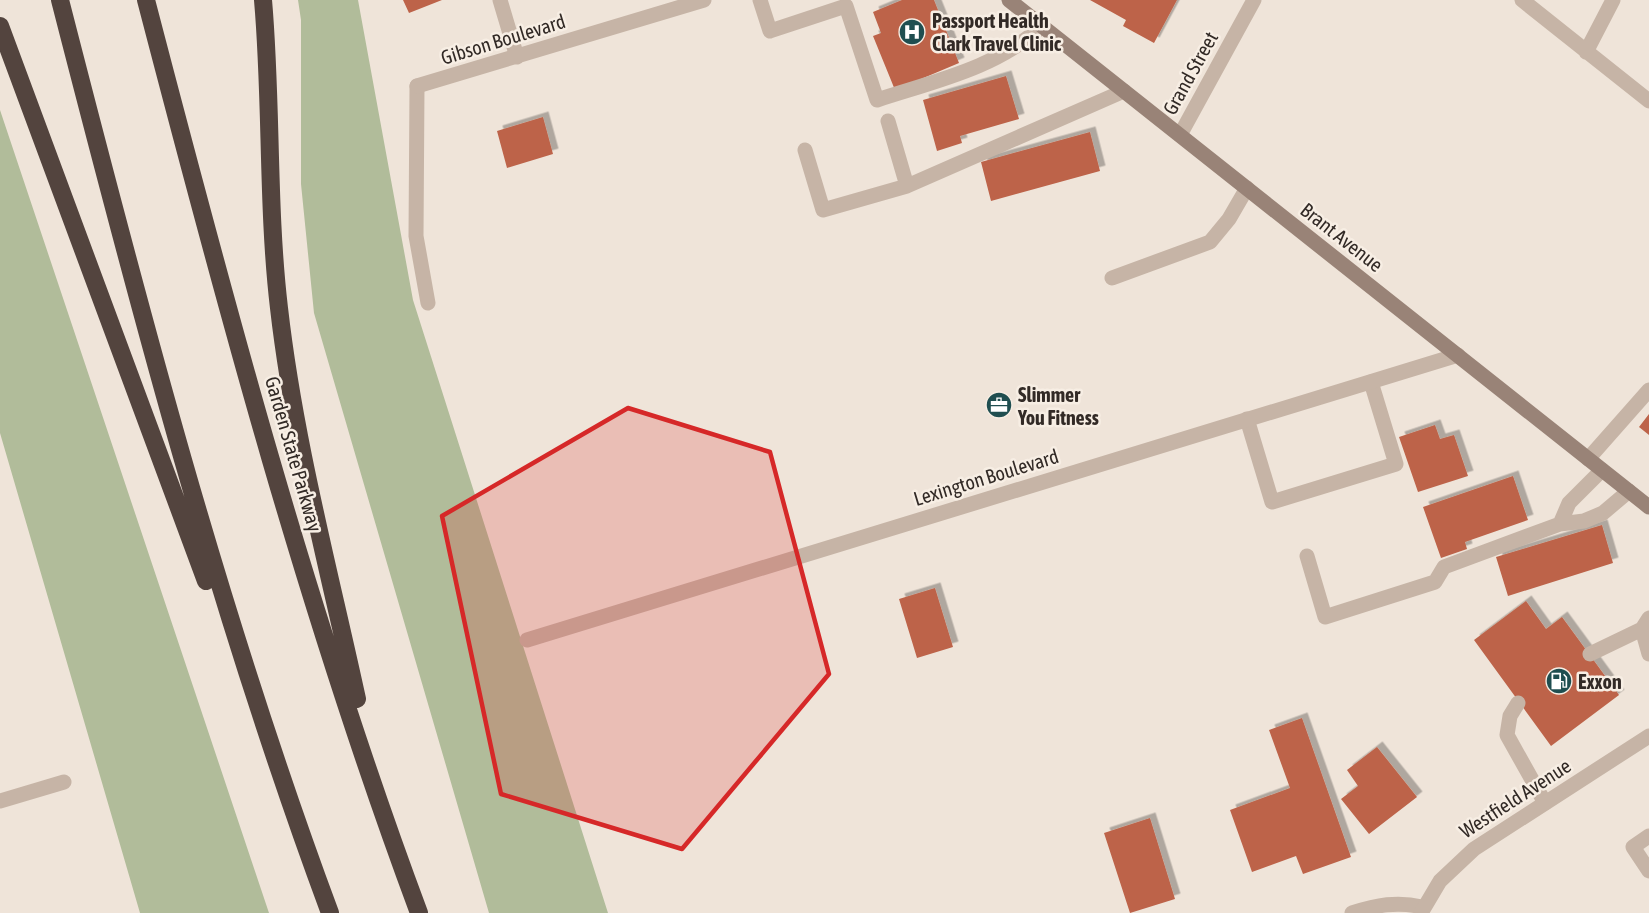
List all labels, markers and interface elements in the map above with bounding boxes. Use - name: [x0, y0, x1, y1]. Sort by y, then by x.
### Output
- street label: Gibson Boulevard: [438, 9, 568, 69]
- place label: Passport Health Clark Travel Clinic: [932, 9, 1062, 55]
- hospital icon: Passport Health Clark Travel Clinic: [897, 17, 927, 47]
- street label: Grand Street: [1158, 27, 1222, 118]
- street label: Brant Avenue: [1296, 198, 1388, 276]
- street label: Garden State Parkway: [261, 374, 327, 534]
- place label: Slimmer You Fitness: [1017, 383, 1099, 429]
- office icon: Slimmer You Fitness: [984, 390, 1014, 420]
- street label: Lexington Boulevard: [911, 444, 1061, 510]
- fuel station icon: Exxon: [1544, 666, 1574, 696]
- place label: Exxon: [1578, 670, 1622, 693]
- street label: Westfield Avenue: [1455, 754, 1575, 842]

